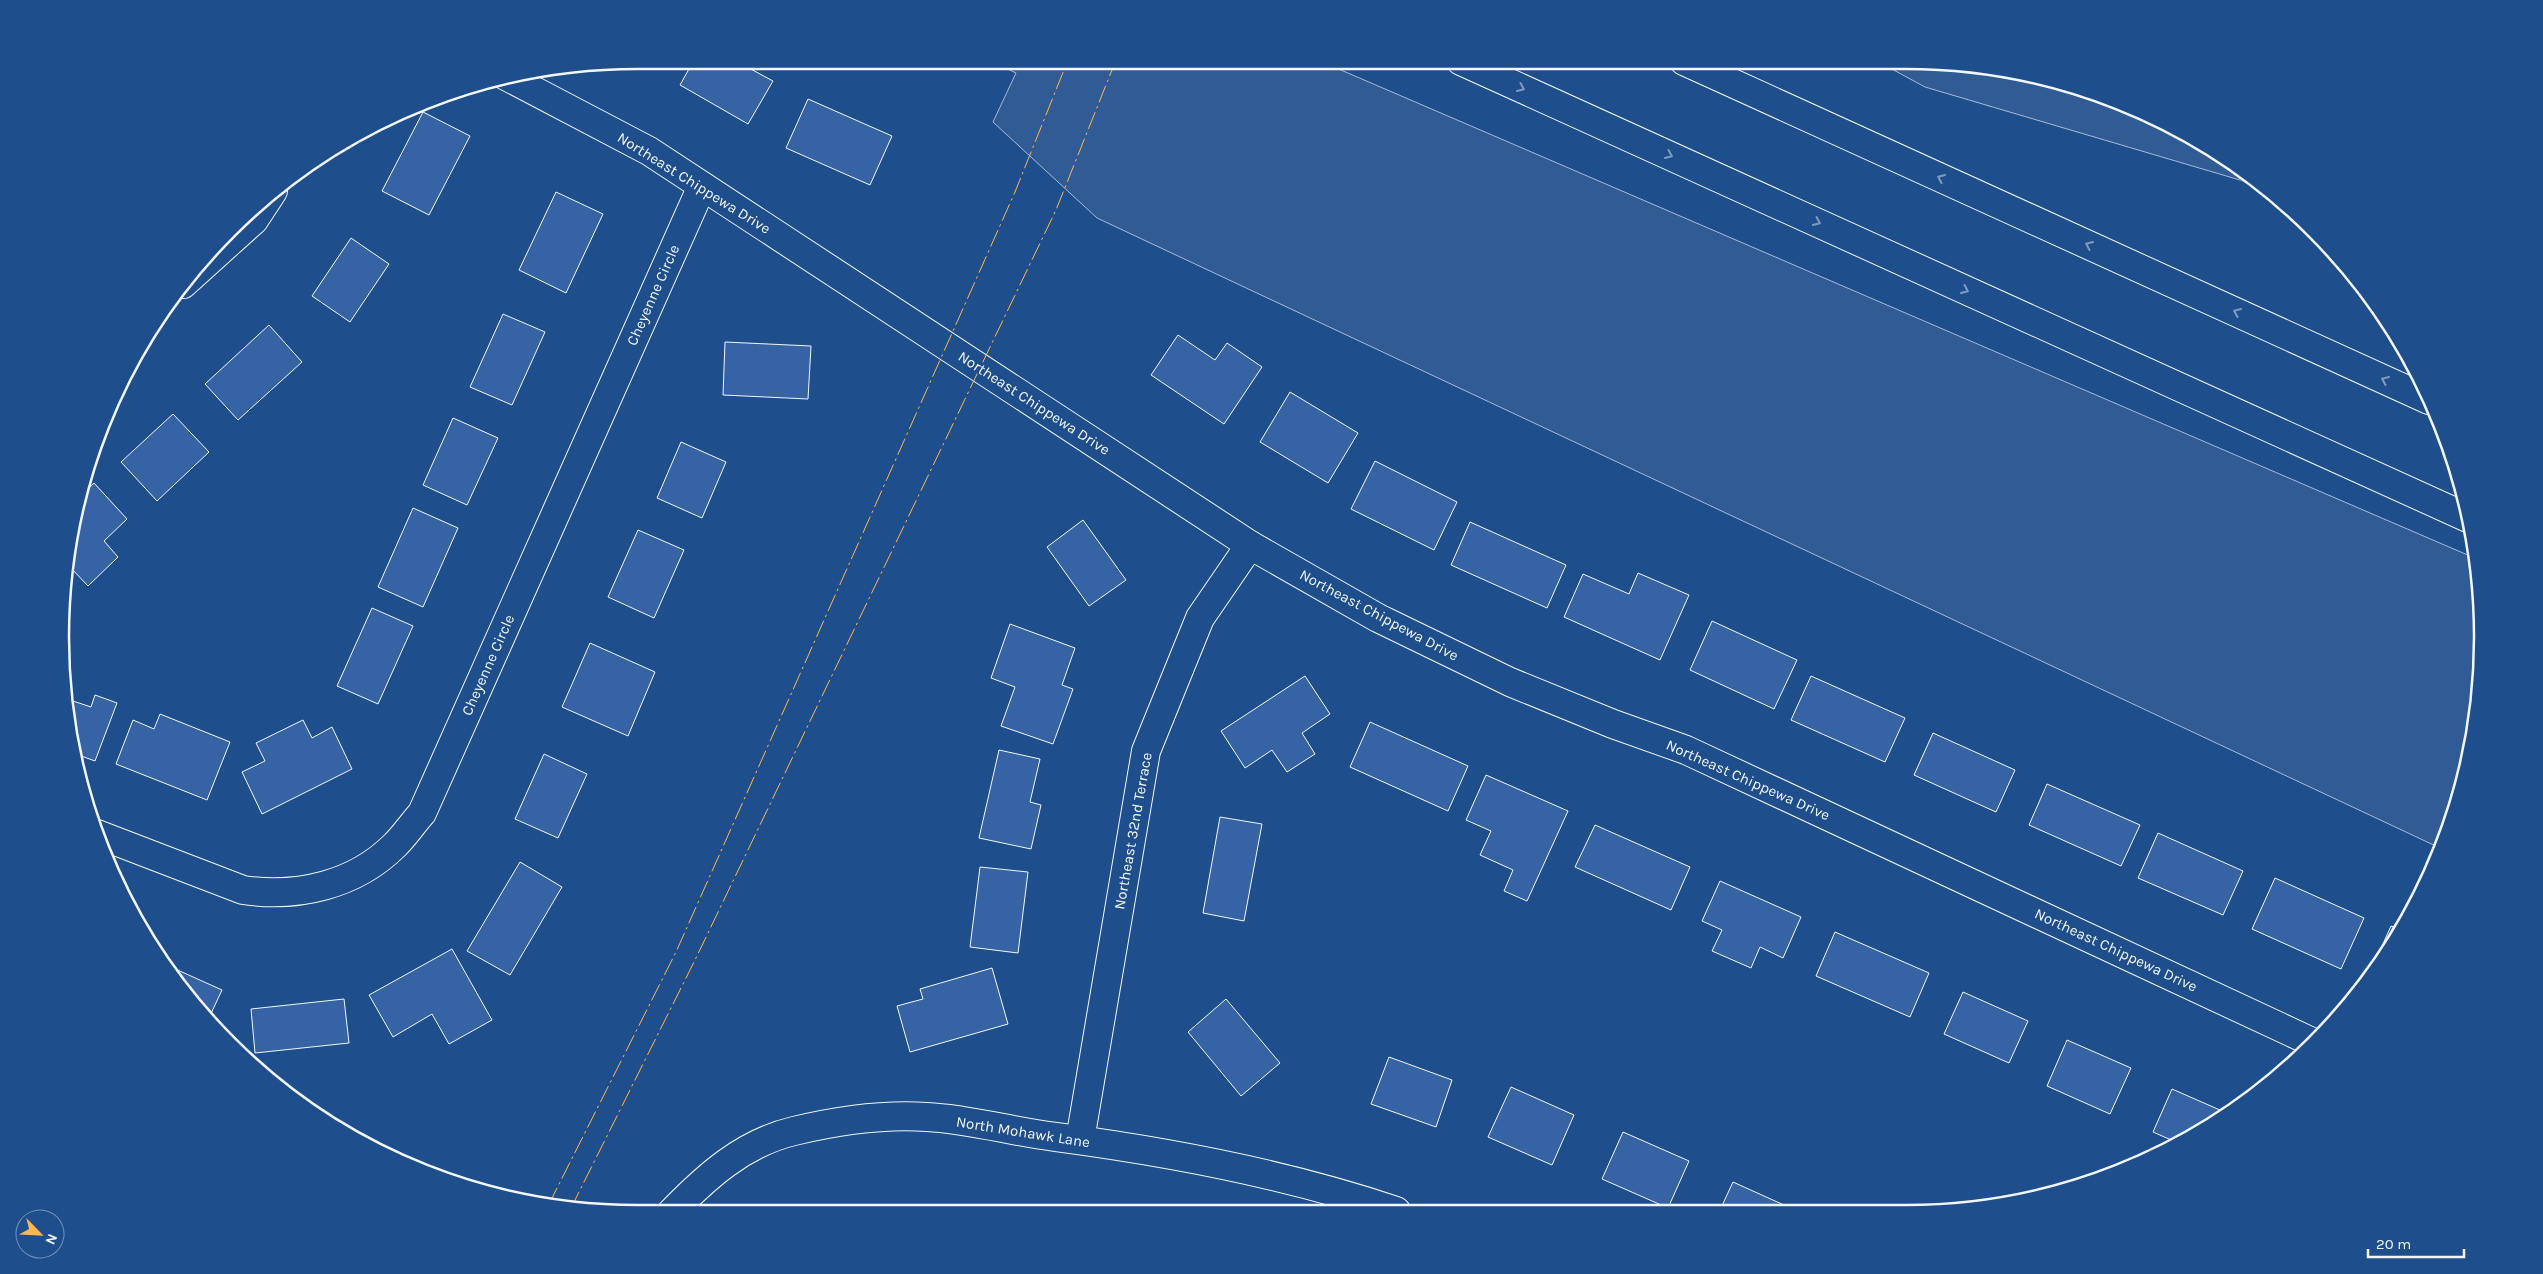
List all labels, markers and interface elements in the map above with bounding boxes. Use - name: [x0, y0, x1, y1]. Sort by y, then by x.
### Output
- one-way arrow: [1516, 82, 1525, 93]
- street label: Northeast Chippewa Drive: [614, 128, 774, 238]
- one-way arrow: [1664, 149, 1673, 160]
- one-way arrow: [1937, 173, 1946, 184]
- one-way arrow: [1812, 216, 1821, 227]
- one-way arrow: [2085, 241, 2094, 251]
- street label: Cheyenne Circle: [623, 242, 683, 348]
- one-way arrow: [1960, 283, 1969, 294]
- one-way arrow: [2233, 308, 2242, 319]
- street label: Northeast Chippewa Drive: [955, 347, 1113, 459]
- one-way arrow: [2381, 375, 2390, 386]
- street label: Northeast Chippewa Drive: [1297, 565, 1461, 665]
- street label: Cheyenne Circle: [458, 612, 518, 718]
- street label: Northeast Chippewa Drive: [1663, 736, 1833, 824]
- street label: Northeast 32nd Terrace: [1110, 751, 1156, 911]
- street label: Northeast Chippewa Drive: [2032, 904, 2200, 996]
- street label: North Mohawk Lane: [955, 1113, 1091, 1151]
- north arrow: [15, 1209, 65, 1259]
- scale bar: [2368, 1226, 2464, 1258]
- text: N: [42, 1231, 61, 1247]
- text: 20 m: [2376, 1235, 2411, 1253]

